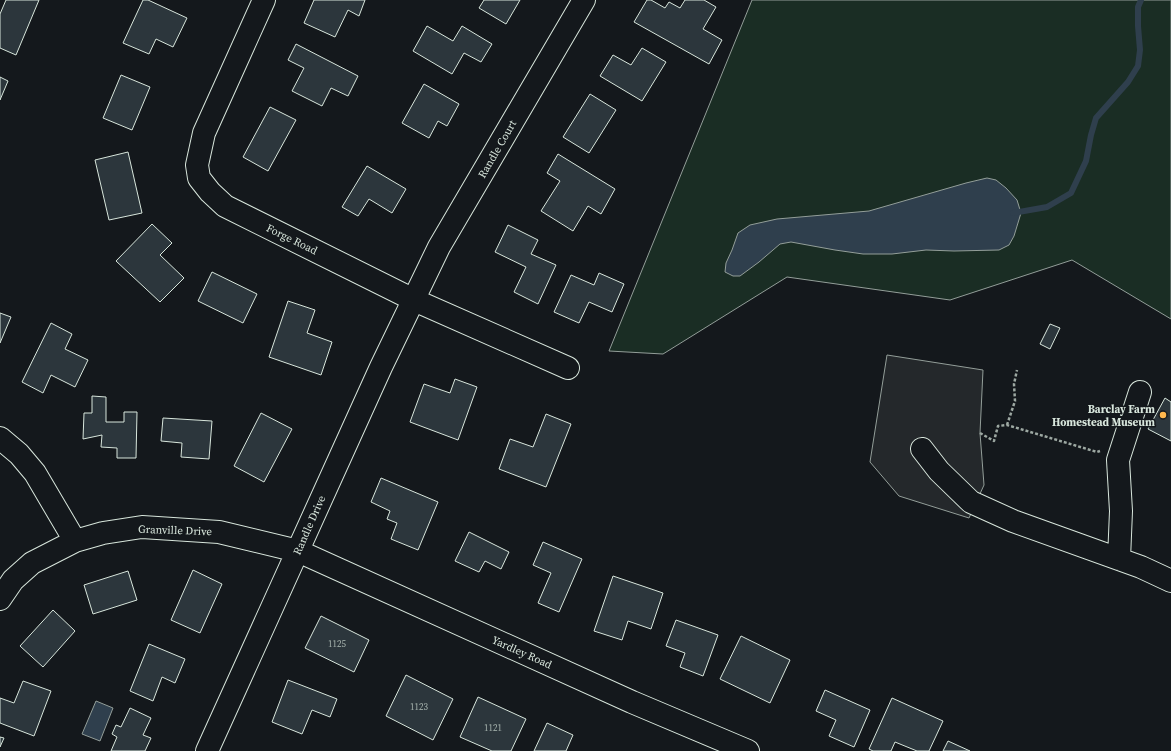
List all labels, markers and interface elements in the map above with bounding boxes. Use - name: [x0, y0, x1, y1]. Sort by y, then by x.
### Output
- street label: Randle Court: [475, 117, 520, 181]
- street label: Forge Road: [264, 221, 321, 259]
- place label: Barclay Farm Homestead Museum: [1052, 402, 1155, 430]
- marker: Barclay Farm Homestead Museum: [1158, 410, 1168, 420]
- street label: Randle Drive: [290, 493, 329, 557]
- street label: Granville Drive: [138, 522, 213, 539]
- street label: Yardley Road: [489, 633, 555, 673]
- house number: 1125: [328, 638, 346, 650]
- house number: 1123: [410, 701, 428, 713]
- house number: 1121: [484, 722, 502, 734]

